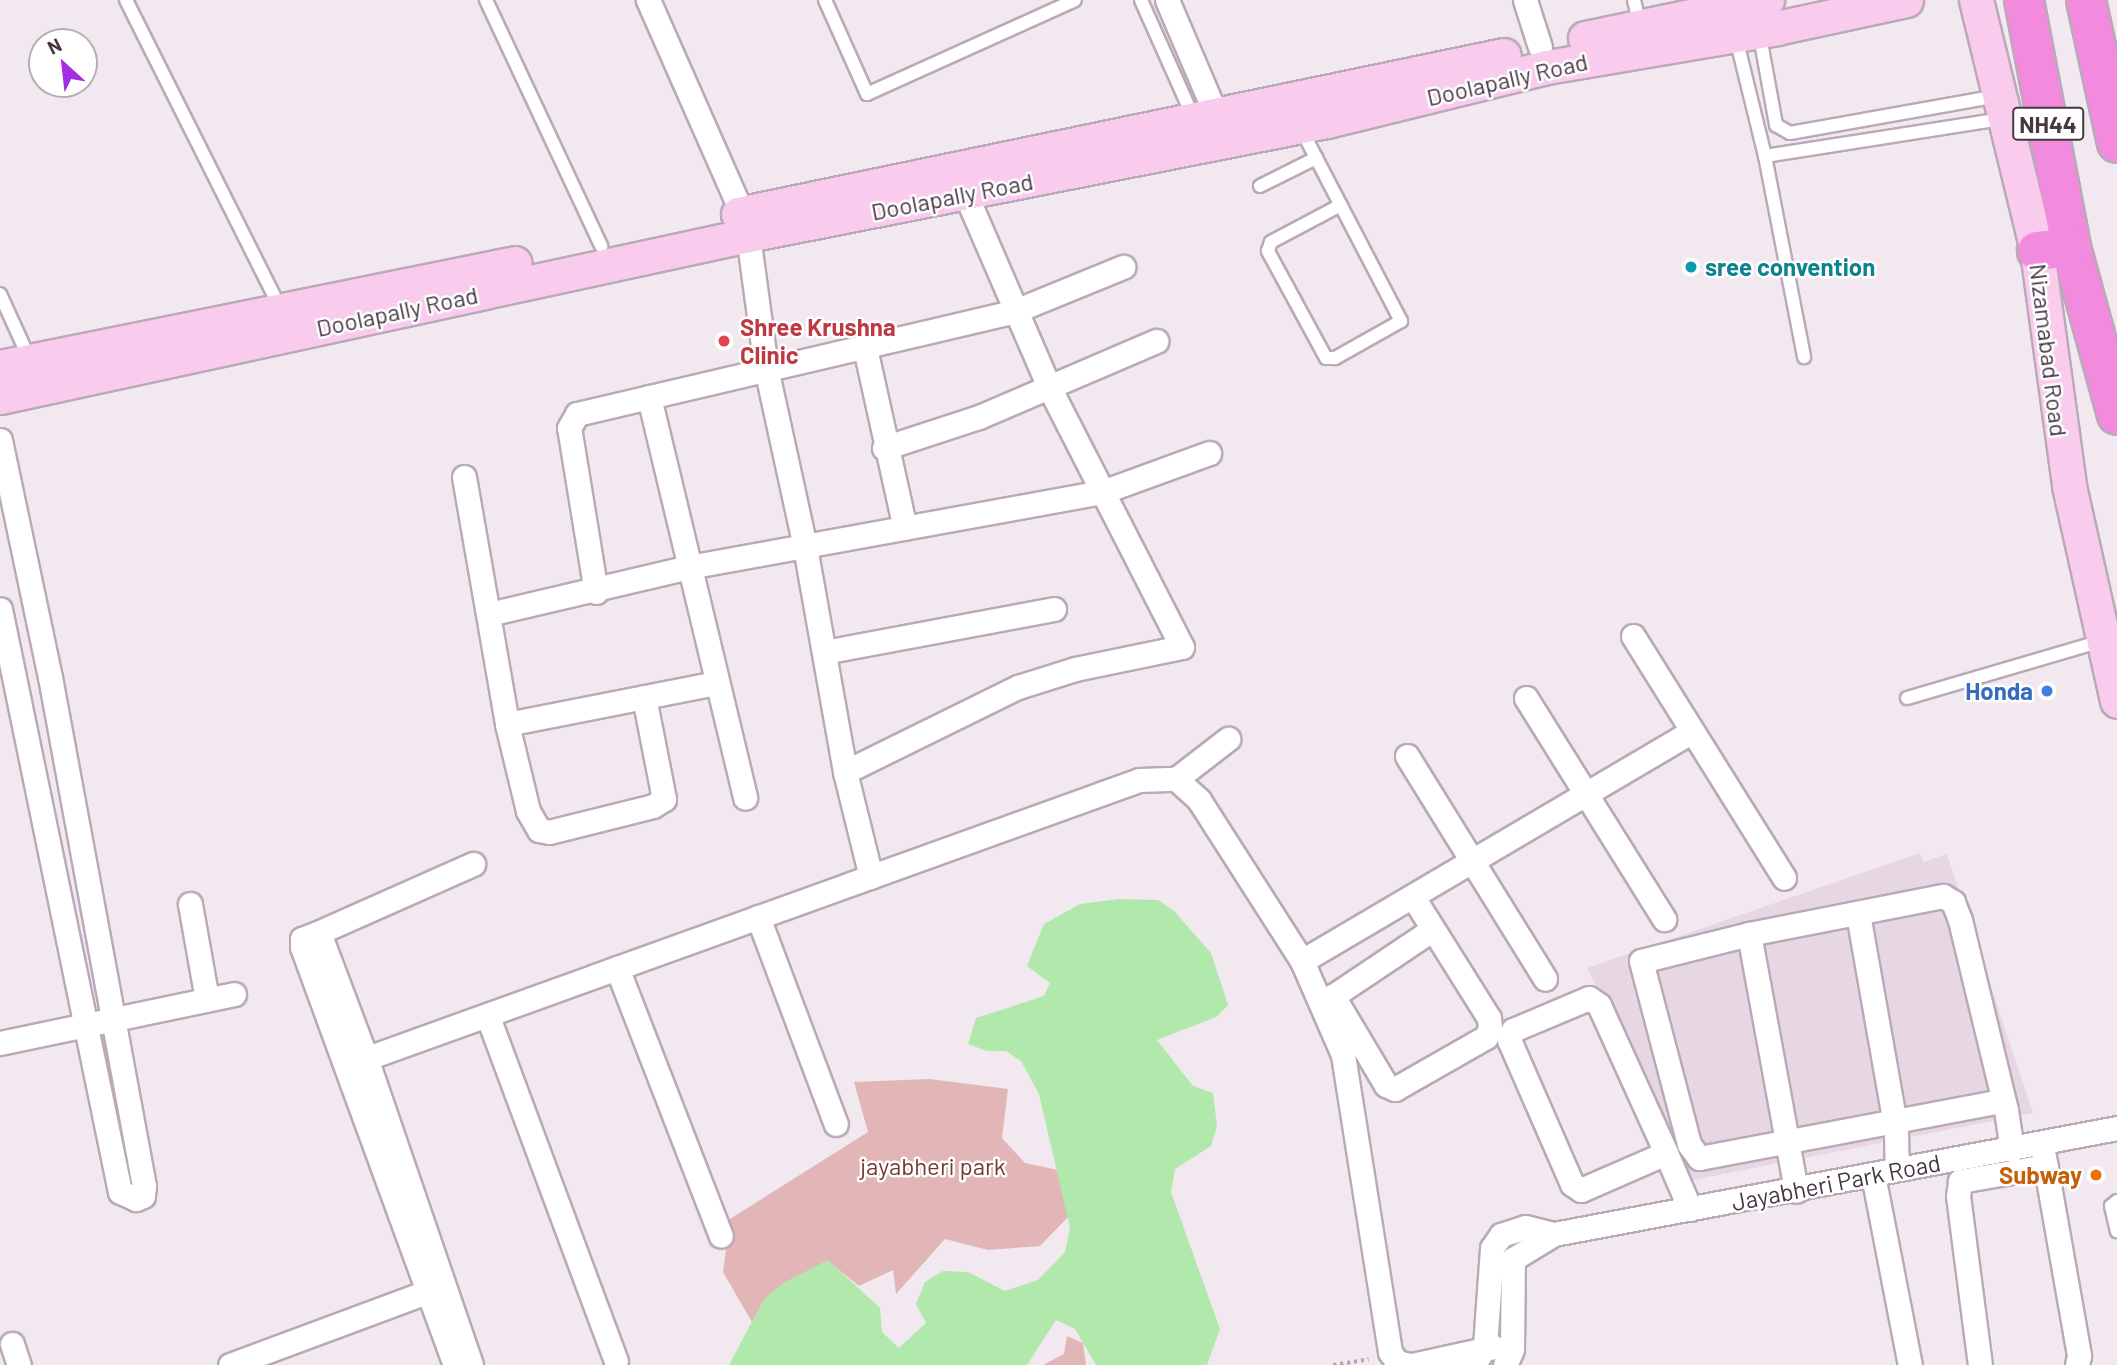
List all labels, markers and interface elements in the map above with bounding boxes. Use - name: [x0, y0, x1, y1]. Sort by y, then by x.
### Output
- north arrow: [28, 28, 98, 98]
- text: N: [43, 33, 65, 59]
- street label: Doolapally Road: [1424, 46, 1590, 112]
- road number: NH44: [2011, 105, 2085, 144]
- street label: Doolapally Road: [869, 166, 1035, 226]
- place label: sree convention: [1705, 253, 1875, 281]
- marker: sree convention: [1683, 259, 1699, 275]
- street label: Nizamabad Road: [2024, 262, 2074, 438]
- street label: Doolapally Road: [314, 280, 480, 342]
- place label: Shree Krushna Clinic: [740, 313, 896, 369]
- marker: Shree Krushna Clinic: [714, 331, 734, 351]
- place label: Honda: [1965, 677, 2033, 705]
- marker: Honda: [2039, 683, 2055, 699]
- street label: Jayabheri Park Road: [1729, 1148, 1943, 1216]
- park label: jayabheri park: [860, 1152, 1006, 1180]
- place label: Subway: [1999, 1161, 2082, 1189]
- marker: Subway: [2088, 1167, 2104, 1183]

